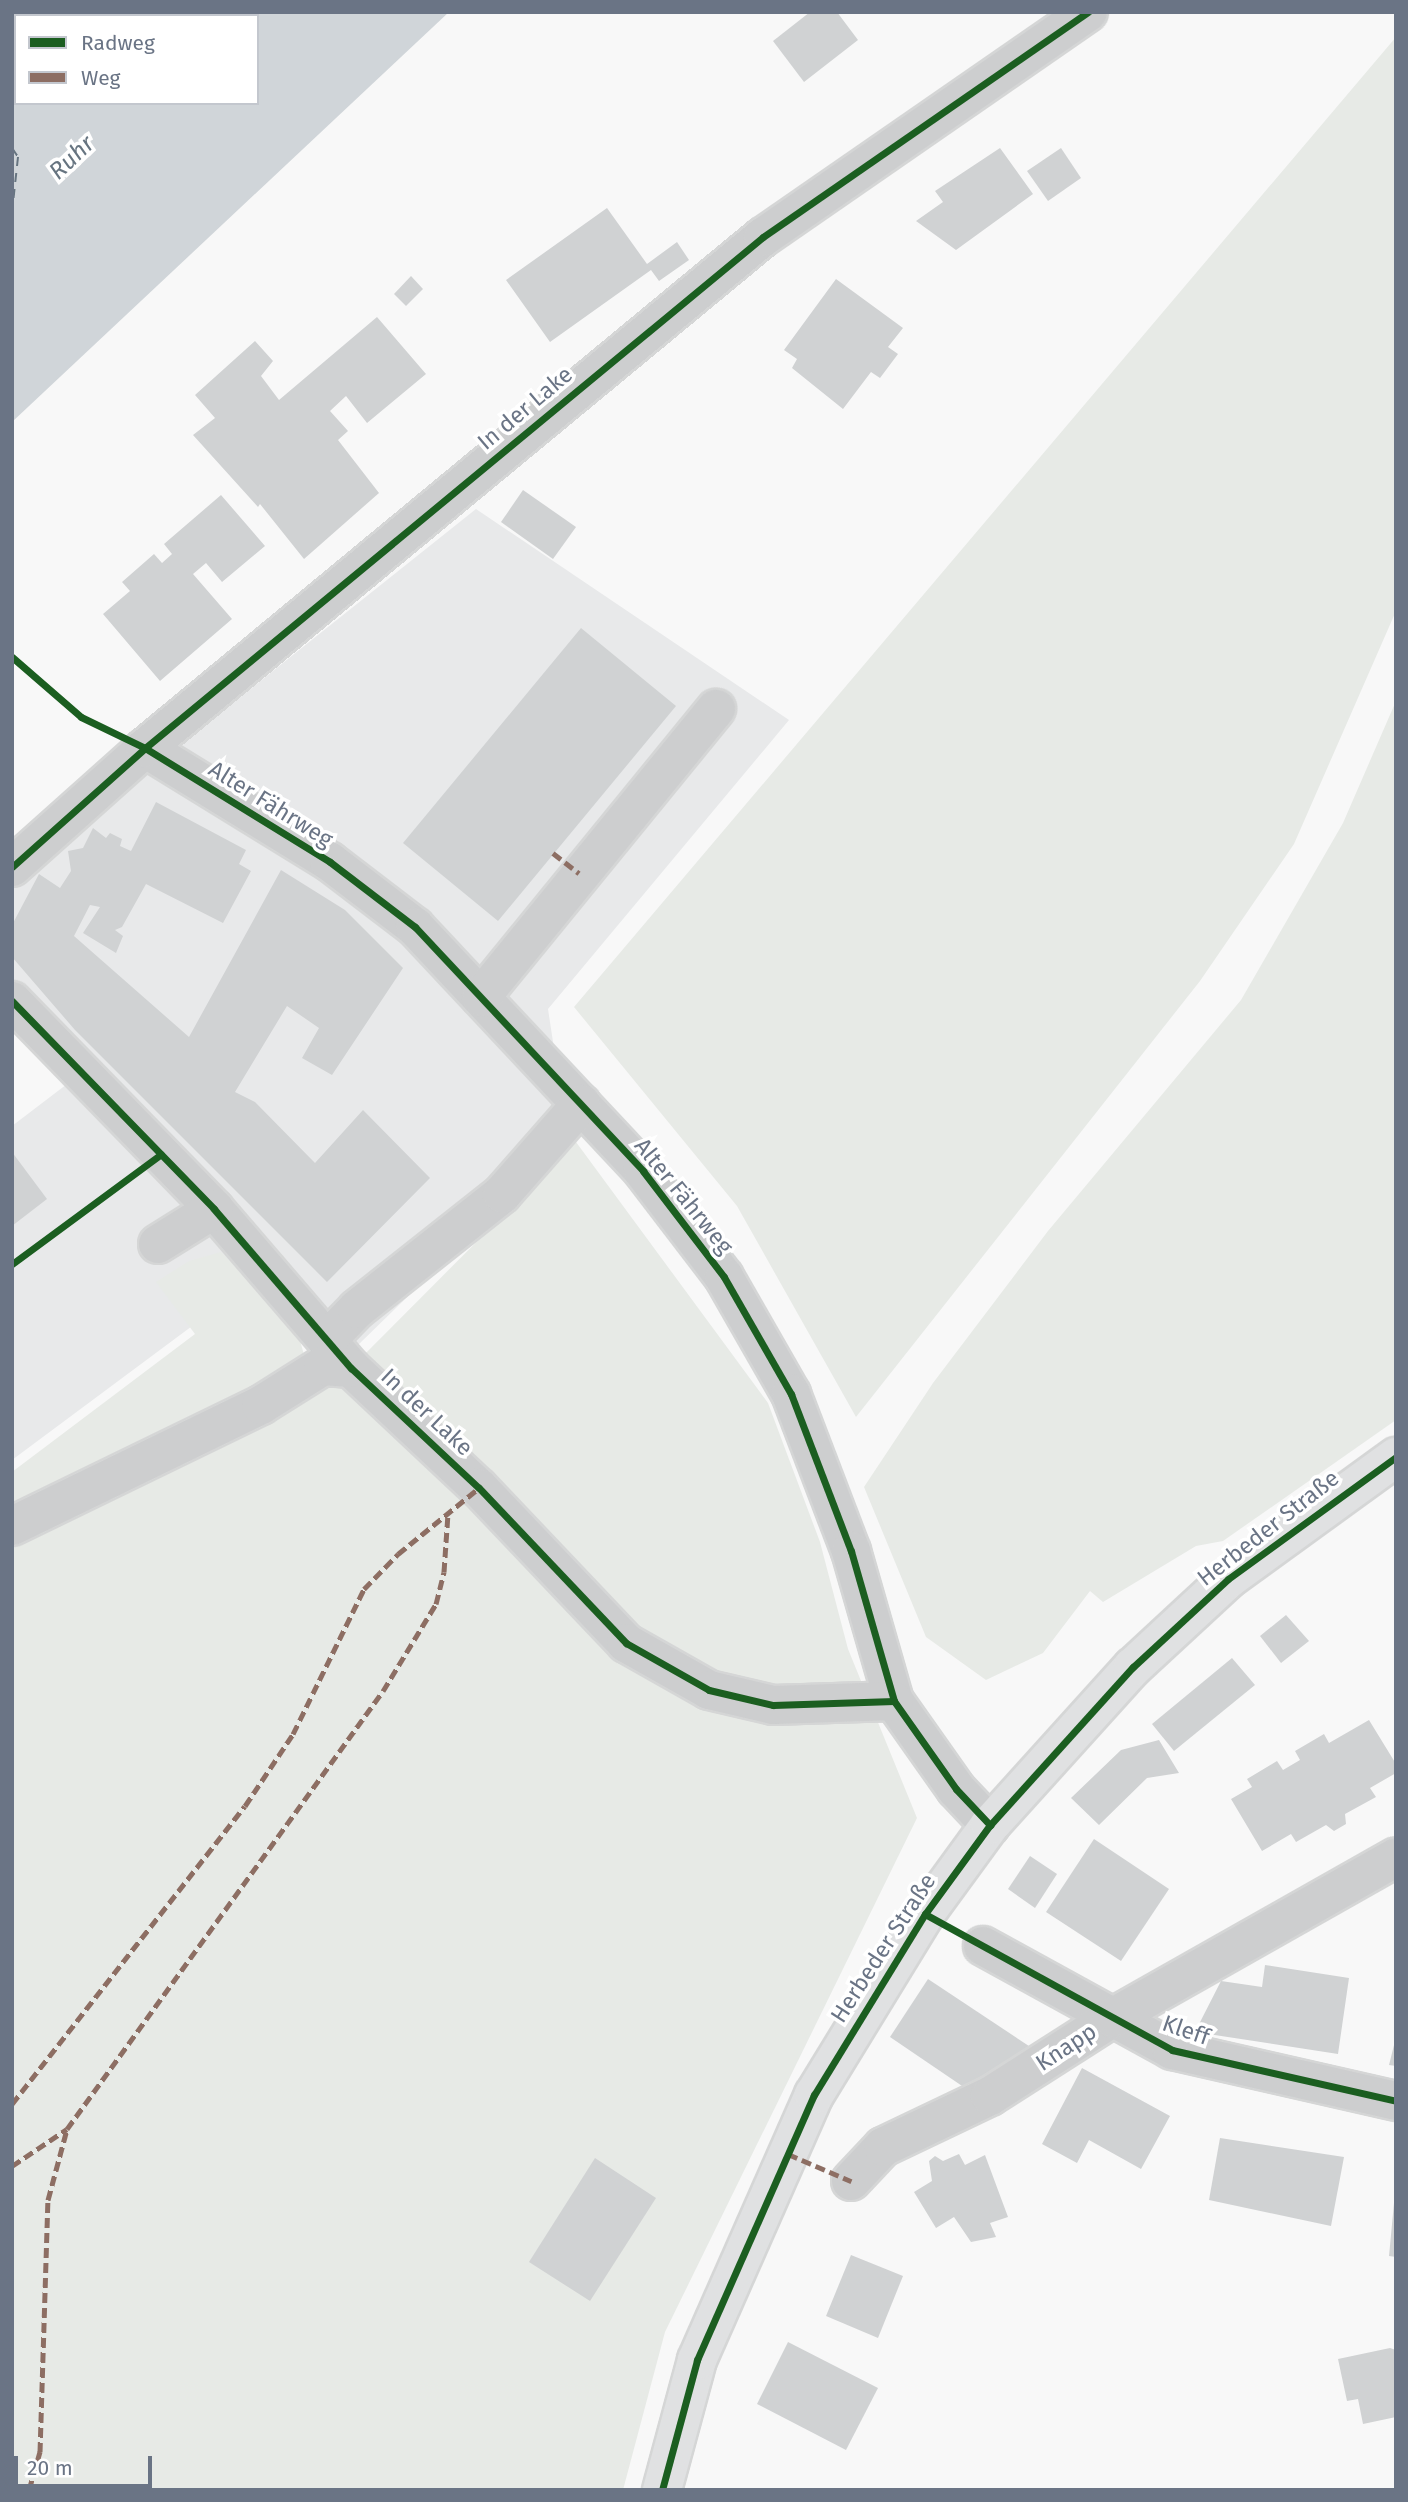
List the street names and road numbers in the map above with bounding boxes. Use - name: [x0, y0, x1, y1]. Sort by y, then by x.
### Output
- street label: In der Lake: [472, 360, 578, 456]
- street label: Alter Fährweg: [204, 755, 338, 853]
- street label: Alter Fährweg: [629, 1132, 739, 1260]
- street label: In der Lake: [375, 1363, 479, 1461]
- street label: Herbeder Straße: [1192, 1464, 1344, 1592]
- street label: Herbeder Straße: [825, 1868, 941, 2028]
- street label: Kleff: [1159, 2009, 1213, 2051]
- street label: Knapp: [1030, 2017, 1102, 2077]

